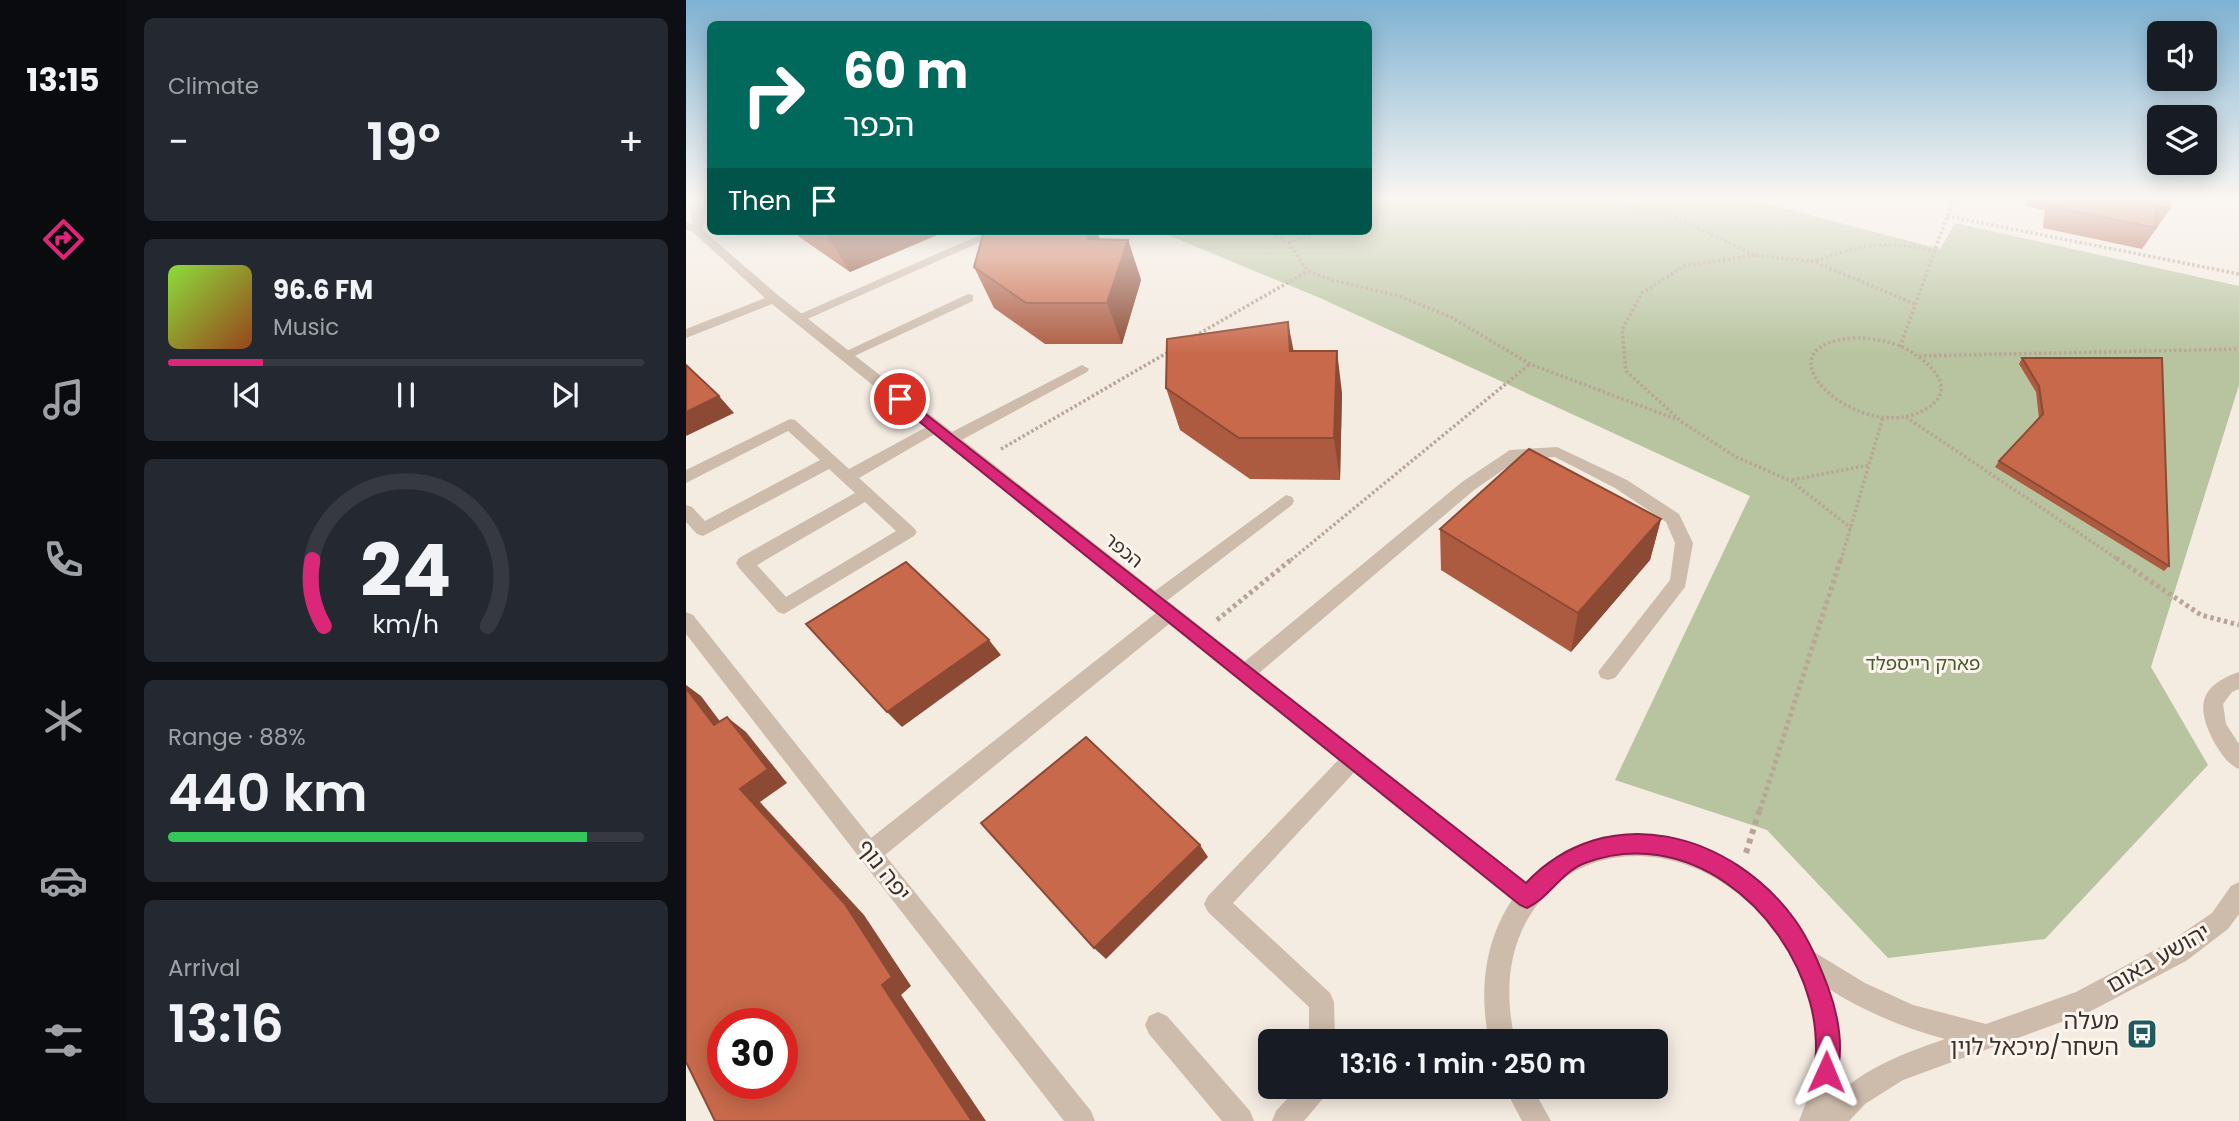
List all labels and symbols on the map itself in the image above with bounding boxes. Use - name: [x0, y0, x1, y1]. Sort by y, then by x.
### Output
- pin: [870, 369, 930, 429]
- street label: הכפר: [1099, 527, 1149, 574]
- park label: פארק רייספלד: [1866, 650, 1980, 677]
- street label: יפה נוף: [850, 832, 918, 908]
- street label: יהושע באום: [2100, 916, 2216, 1000]
- place label: מעלה השחר/מיכאל לוין: [1950, 1005, 2119, 1063]
- speed limit sign: 30: [707, 1008, 798, 1099]
- bus stop icon: מעלה השחר/מיכאל לוין: [2125, 1017, 2159, 1051]
- position arrow: [1789, 1035, 1863, 1109]

